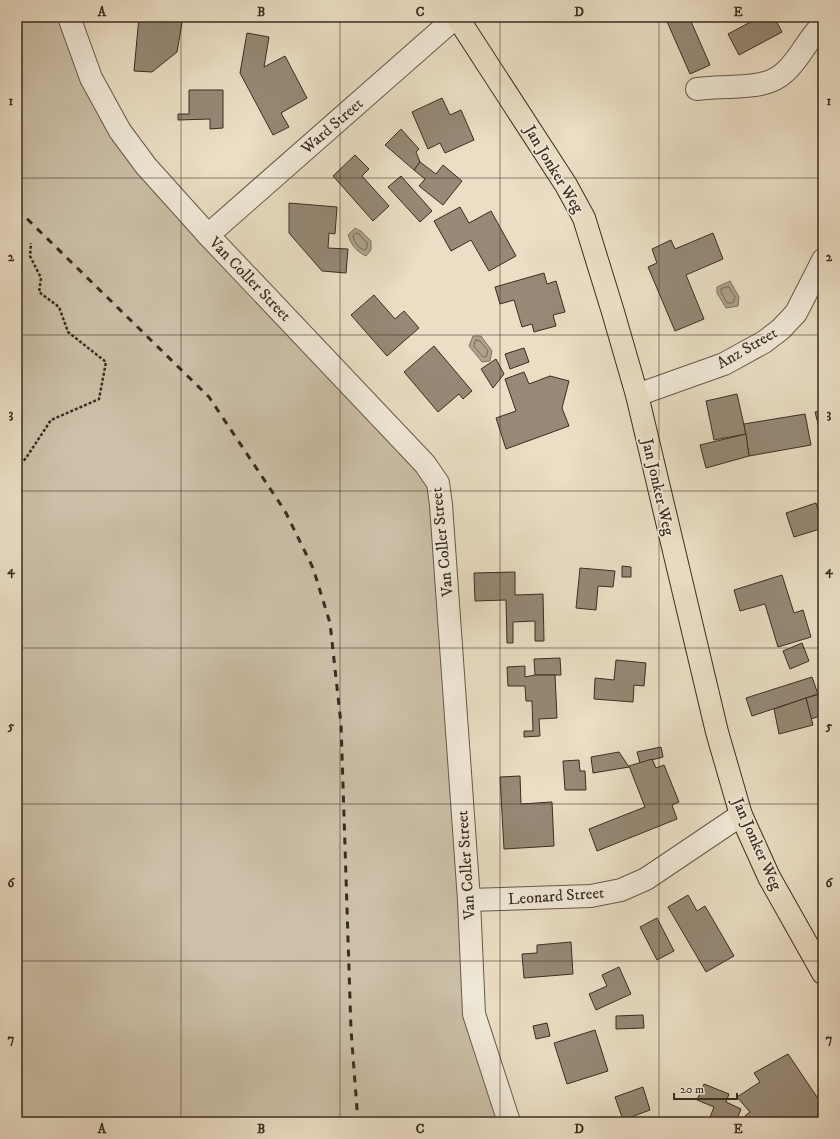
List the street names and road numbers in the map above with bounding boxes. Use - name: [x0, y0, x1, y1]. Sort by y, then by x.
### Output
- street label: Ward Street: [296, 94, 367, 159]
- street label: Jan Jonker Weg: [519, 120, 588, 217]
- street label: Van Coller Street: [204, 232, 295, 325]
- street label: Anz Street: [713, 323, 781, 373]
- street label: Jan Jonker Weg: [637, 435, 679, 538]
- street label: Van Coller Street: [426, 487, 458, 598]
- street label: Jan Jonker Weg: [727, 793, 786, 893]
- street label: Van Coller Street: [452, 810, 480, 921]
- street label: Leonard Street: [507, 883, 605, 909]

